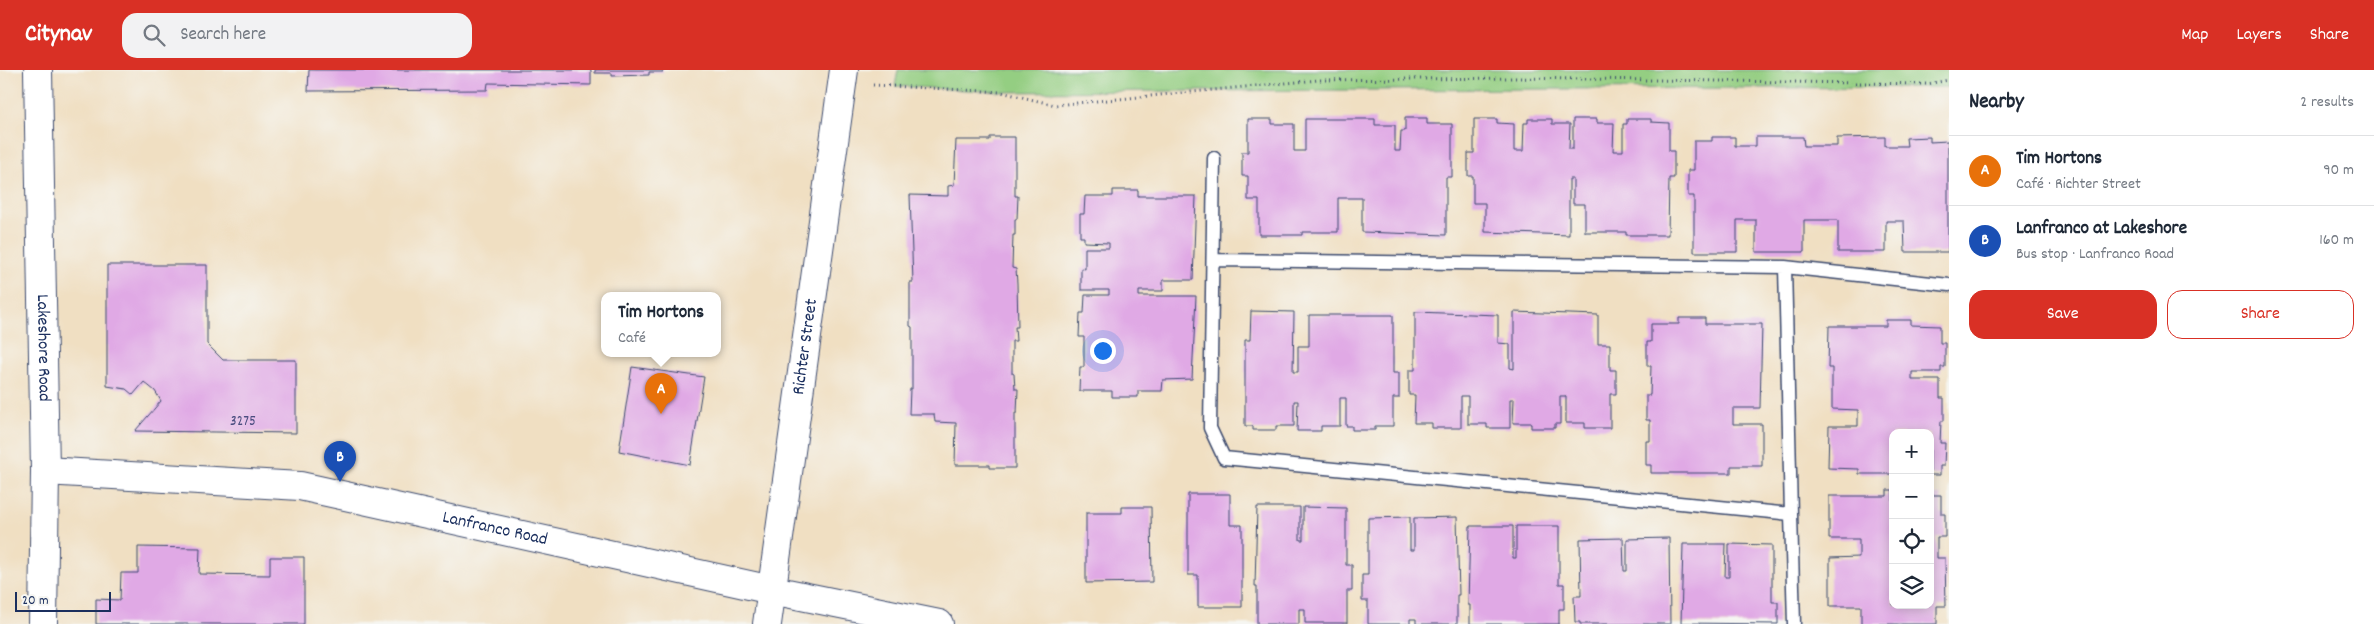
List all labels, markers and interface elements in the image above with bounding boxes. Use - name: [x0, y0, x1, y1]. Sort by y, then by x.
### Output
- search box: [122, 13, 472, 58]
- text: Citynav: [25, 18, 92, 52]
- icon: search: [140, 21, 168, 49]
- text: Search here: [180, 22, 266, 49]
- text: Map: [2181, 23, 2208, 48]
- text: Layers: [2236, 23, 2282, 48]
- text: Share: [2310, 23, 2349, 48]
- text: Nearby: [1969, 88, 2024, 118]
- text: 2 results: [2300, 91, 2354, 114]
- text: Tim Hortons: [2016, 146, 2102, 173]
- text: A: [1981, 159, 1989, 182]
- text: 90 m: [2323, 159, 2354, 182]
- text: Café · Richter Street: [2016, 173, 2141, 196]
- text: Lanfranco at Lakeshore: [2016, 216, 2187, 243]
- text: B: [1981, 229, 1989, 252]
- text: 160 m: [2319, 229, 2354, 252]
- text: Bus stop · Lanfranco Road: [2016, 243, 2174, 266]
- button: Save: [1969, 290, 2157, 339]
- button: Share: [2167, 290, 2354, 339]
- popup: [601, 292, 721, 357]
- street label: Lakeshore Road: [29, 294, 56, 402]
- street label: Richter Street: [787, 297, 825, 396]
- text: Tim Hortons: [618, 300, 704, 327]
- text: Café: [618, 327, 646, 350]
- your location: [1090, 338, 1116, 364]
- pin: A: [645, 373, 677, 414]
- house number: 3275: [230, 411, 256, 433]
- map controls: [1889, 429, 1934, 609]
- button: +: [1889, 429, 1934, 474]
- pin: B: [324, 441, 356, 482]
- button: −: [1889, 474, 1934, 519]
- street label: Lanfranco Road: [440, 505, 550, 553]
- button: locate: [1889, 519, 1934, 564]
- button: layers: [1889, 564, 1934, 609]
- scale bar: [15, 589, 111, 612]
- text: 20 m: [22, 591, 49, 611]

